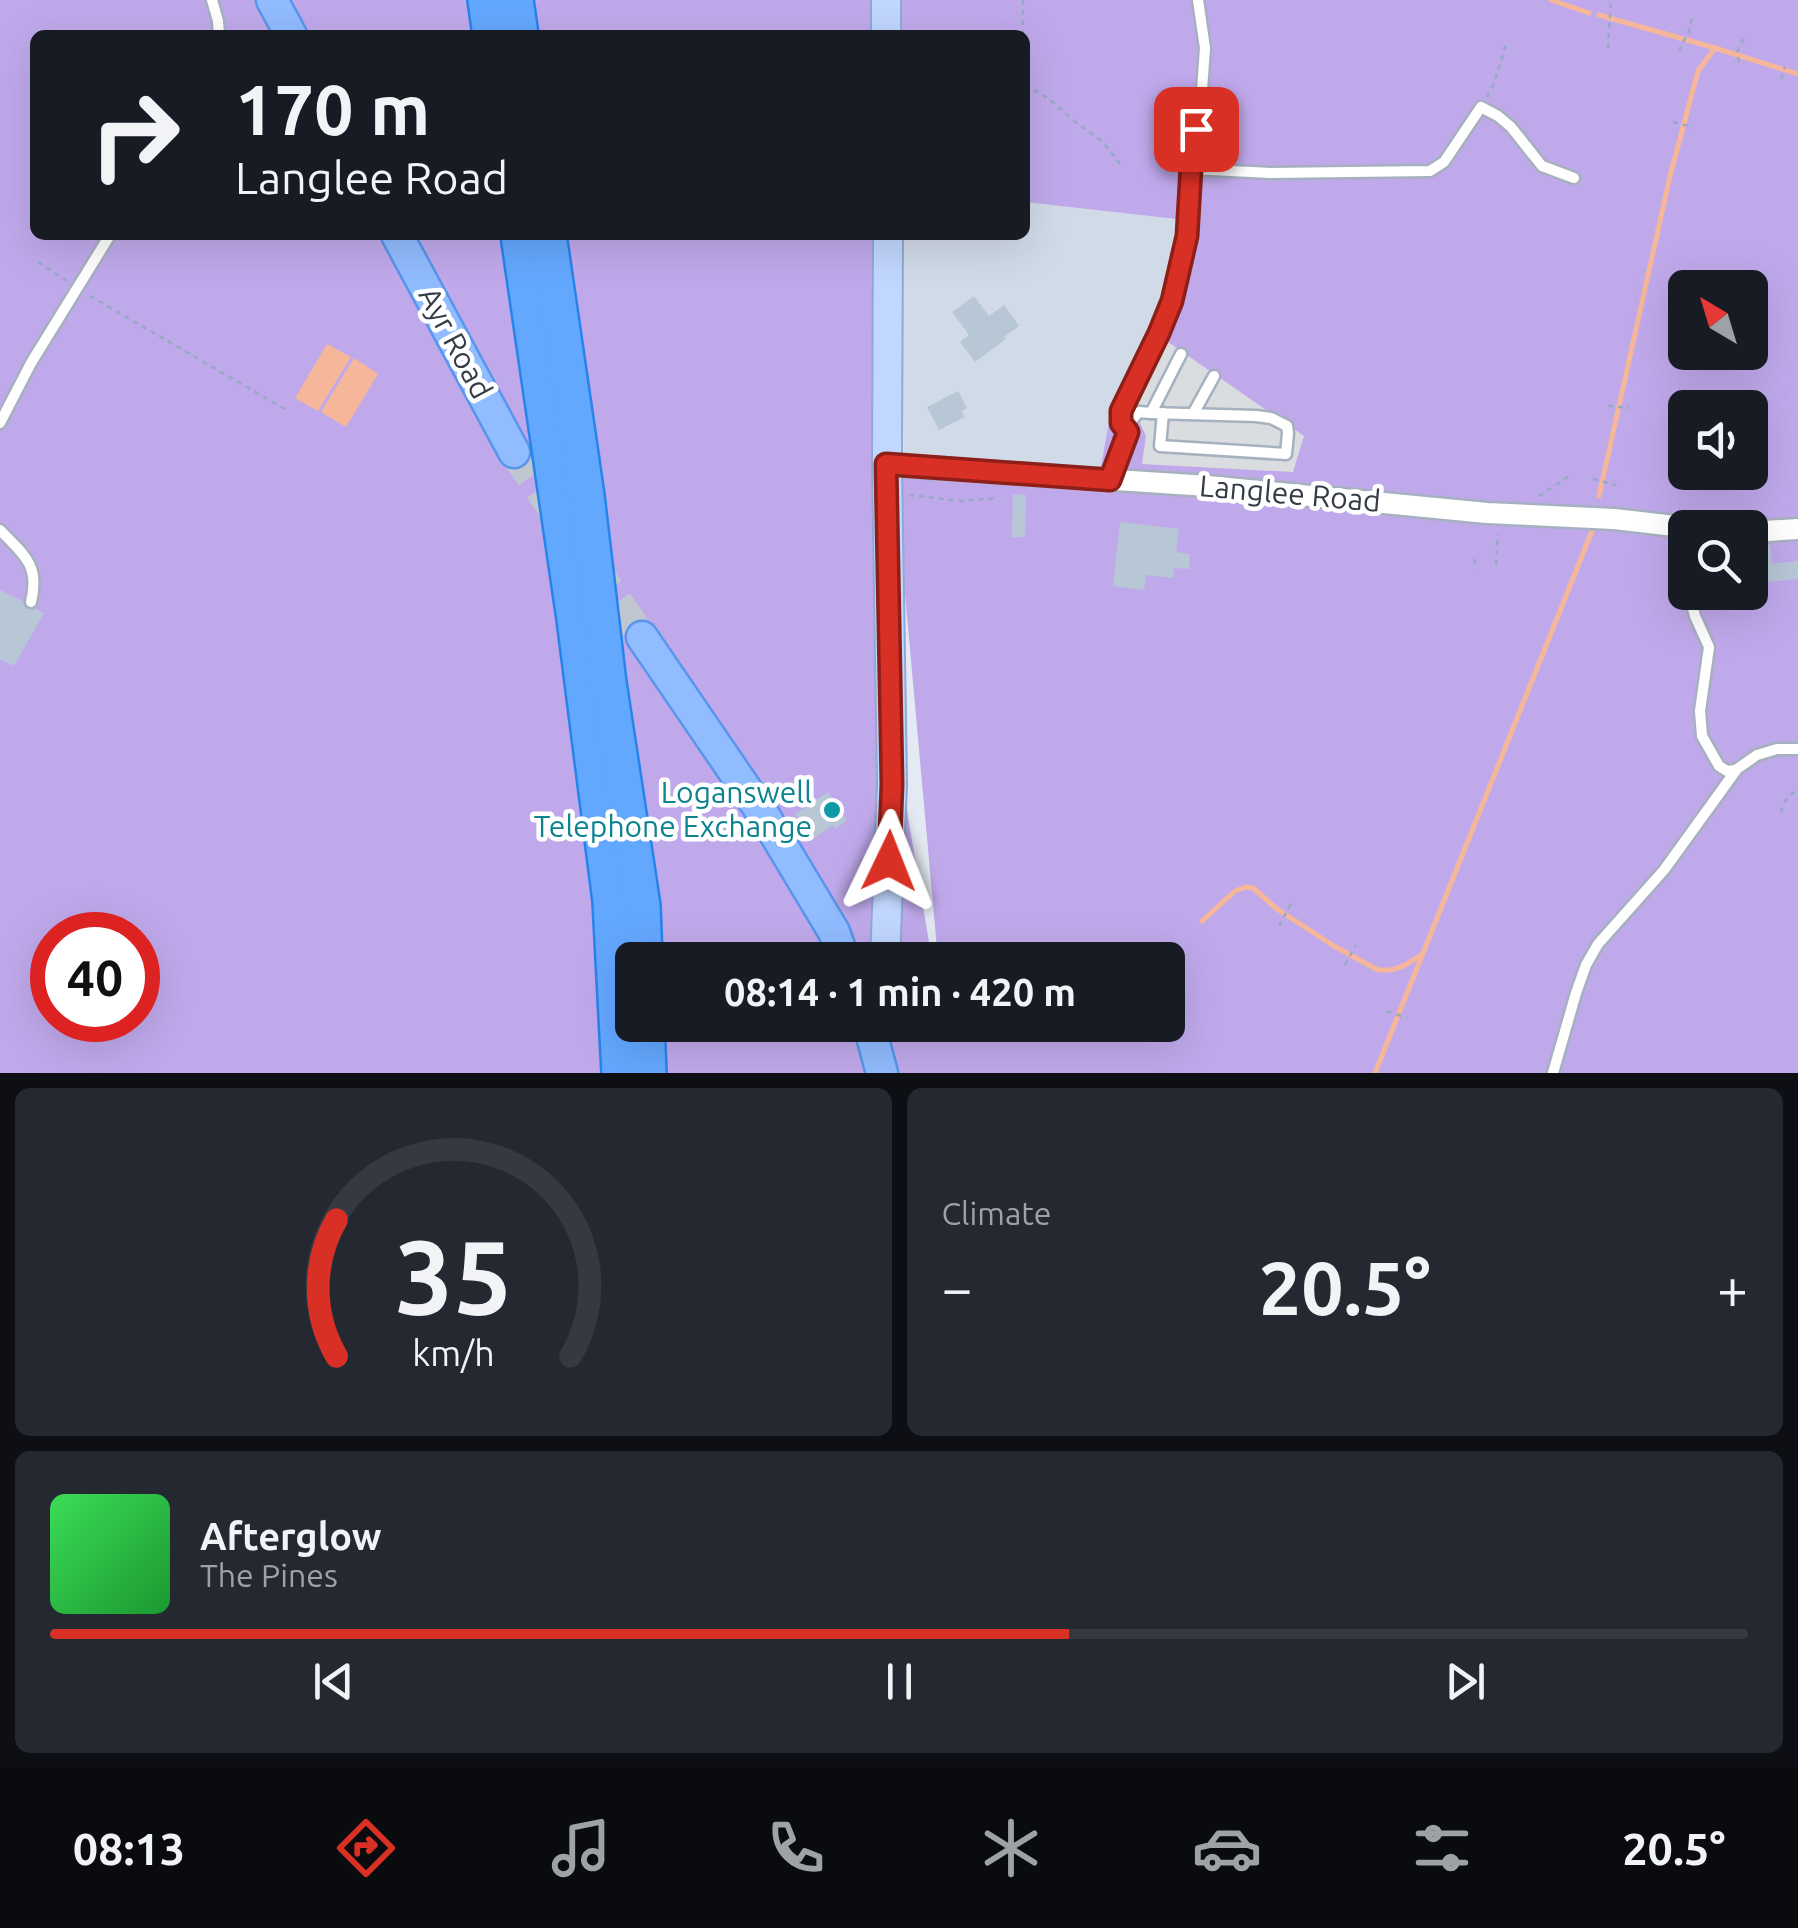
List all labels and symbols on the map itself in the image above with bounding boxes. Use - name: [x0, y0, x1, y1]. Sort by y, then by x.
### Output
- pin: [1154, 87, 1239, 172]
- north arrow: [1668, 270, 1768, 370]
- street label: Ayr Road: [412, 281, 499, 404]
- street label: Langlee Road: [1198, 468, 1382, 518]
- place label: Loganswell Telephone Exchange: [534, 775, 812, 843]
- marker: Loganswell Telephone Exchange: [821, 799, 843, 821]
- position arrow: [837, 809, 941, 913]
- speed limit sign: 40: [30, 912, 160, 1042]

